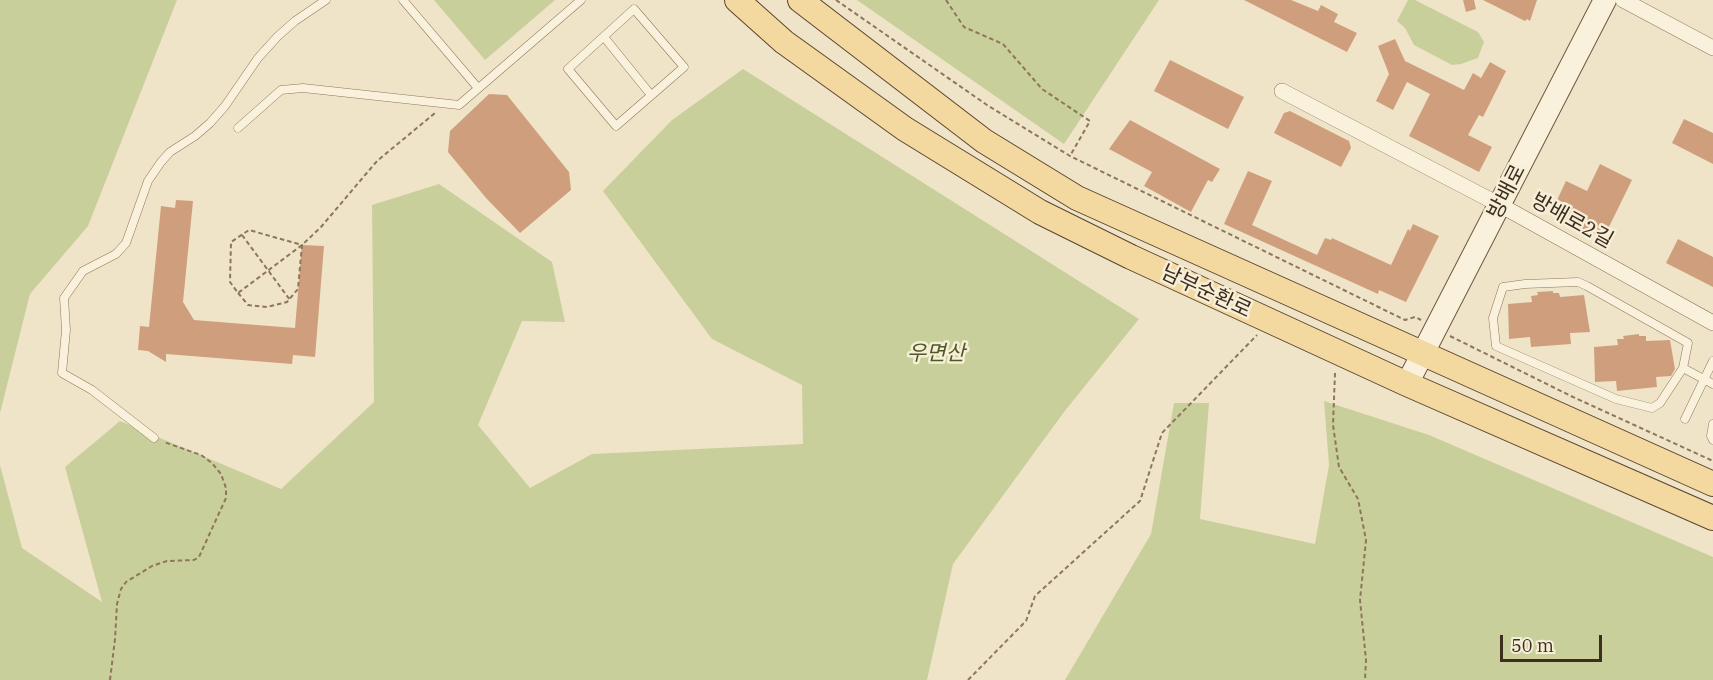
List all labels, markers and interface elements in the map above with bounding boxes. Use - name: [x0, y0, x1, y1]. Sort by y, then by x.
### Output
- street label: 방배로: [1483, 160, 1531, 224]
- street label: 방배로2길: [1527, 188, 1617, 254]
- street label: 남부순환로: [1157, 260, 1255, 324]
- park label: 우면산: [907, 341, 965, 367]
- scale bar: [1503, 623, 1605, 661]
- text: 50 m: [1511, 634, 1554, 657]

